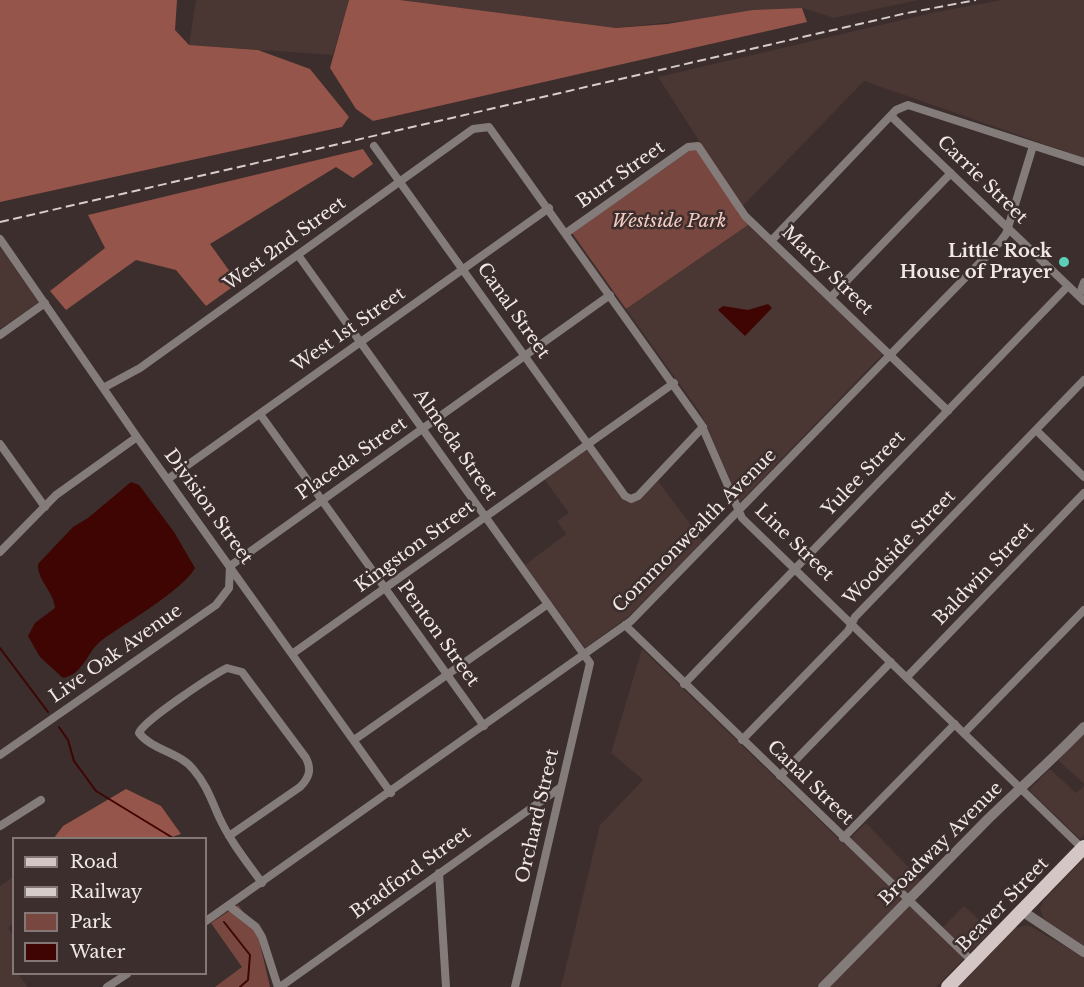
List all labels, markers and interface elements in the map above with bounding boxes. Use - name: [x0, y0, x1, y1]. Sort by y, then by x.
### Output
- street label: Carrie Street: [932, 131, 1032, 229]
- street label: Burr Street: [573, 137, 669, 213]
- street label: West 2nd Street: [220, 193, 350, 295]
- park label: Westside Park: [612, 211, 726, 233]
- street label: Marcy Street: [777, 222, 877, 320]
- place label: Little Rock House of Prayer: [900, 241, 1052, 284]
- marker: Little Rock House of Prayer: [1057, 255, 1071, 269]
- street label: Canal Street: [472, 259, 554, 363]
- street label: West 1st Street: [289, 283, 409, 377]
- street label: Almeda Street: [409, 385, 501, 505]
- street label: Placeda Street: [293, 413, 411, 505]
- street label: Yulee Street: [818, 427, 910, 521]
- street label: Division Street: [159, 445, 257, 569]
- street label: Commonwealth Avenue: [609, 445, 781, 617]
- street label: Woodside Street: [840, 486, 960, 610]
- street label: Kingston Street: [351, 497, 479, 597]
- street label: Line Street: [750, 500, 838, 586]
- street label: Baldwin Street: [929, 518, 1039, 630]
- street label: Penton Street: [393, 577, 483, 691]
- street label: Live Oak Avenue: [46, 600, 186, 708]
- street label: Canal Street: [762, 736, 858, 830]
- street label: Orchard Street: [512, 747, 564, 885]
- street label: Broadway Avenue: [875, 778, 1007, 910]
- street label: Bradford Street: [347, 822, 475, 924]
- legend: [12, 837, 207, 975]
- text: Road: [70, 851, 118, 873]
- street label: Beaver Street: [953, 853, 1053, 957]
- text: Railway: [70, 881, 142, 903]
- text: Park: [70, 911, 112, 933]
- text: Water: [70, 941, 125, 963]

